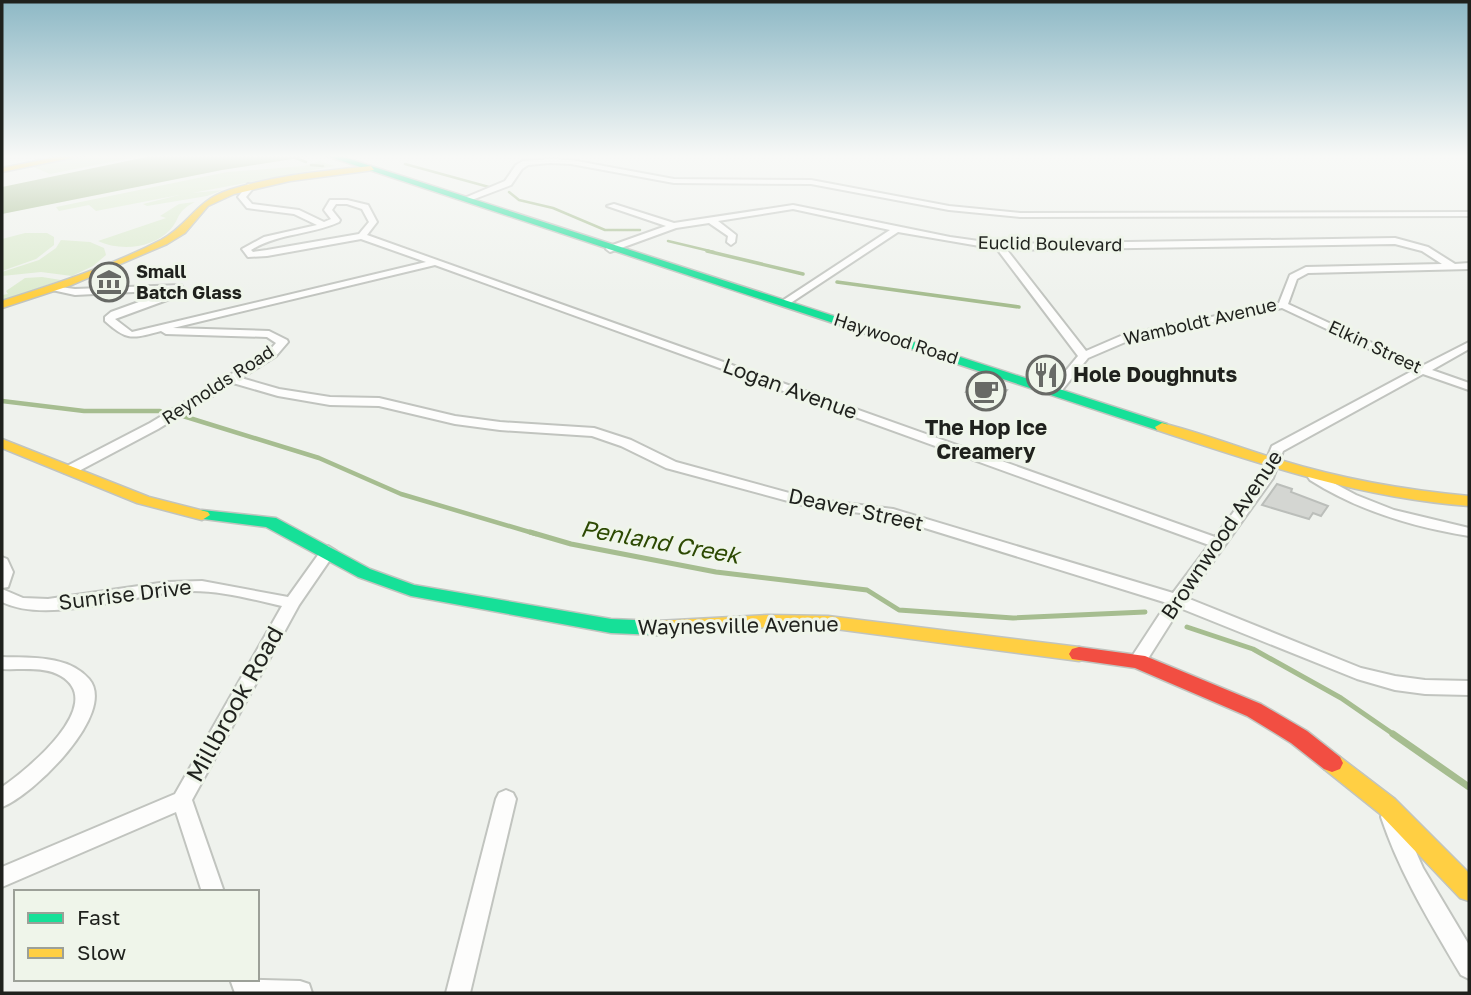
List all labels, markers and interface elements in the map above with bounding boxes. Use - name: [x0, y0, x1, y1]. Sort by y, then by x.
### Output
- street label: Euclid Boulevard: [977, 231, 1123, 255]
- place label: Small Batch Glass: [136, 260, 242, 303]
- museum icon: Small Batch Glass: [88, 261, 130, 303]
- street label: Wamboldt Avenue: [1121, 293, 1278, 349]
- street label: Haywood Road: [831, 308, 961, 369]
- street label: Elkin Street: [1325, 315, 1426, 377]
- street label: Reynolds Road: [157, 340, 277, 428]
- street label: Logan Avenue: [719, 352, 861, 424]
- restaurant icon: Hole Doughnuts: [1025, 354, 1067, 396]
- place label: Hole Doughnuts: [1073, 361, 1237, 387]
- cafe icon: The Hop Ice Creamery: [965, 370, 1007, 412]
- place label: The Hop Ice Creamery: [925, 414, 1047, 464]
- street label: Brownwood Avenue: [1155, 445, 1287, 624]
- street label: Deaver Street: [786, 482, 926, 536]
- water label: Penland Creek: [579, 513, 744, 569]
- street label: Sunrise Drive: [57, 573, 193, 615]
- street label: Waynesville Avenue: [637, 610, 839, 640]
- street label: Millbrook Road: [179, 620, 288, 786]
- legend: [14, 890, 259, 981]
- text: Fast: [77, 904, 120, 930]
- text: Slow: [77, 939, 126, 965]

